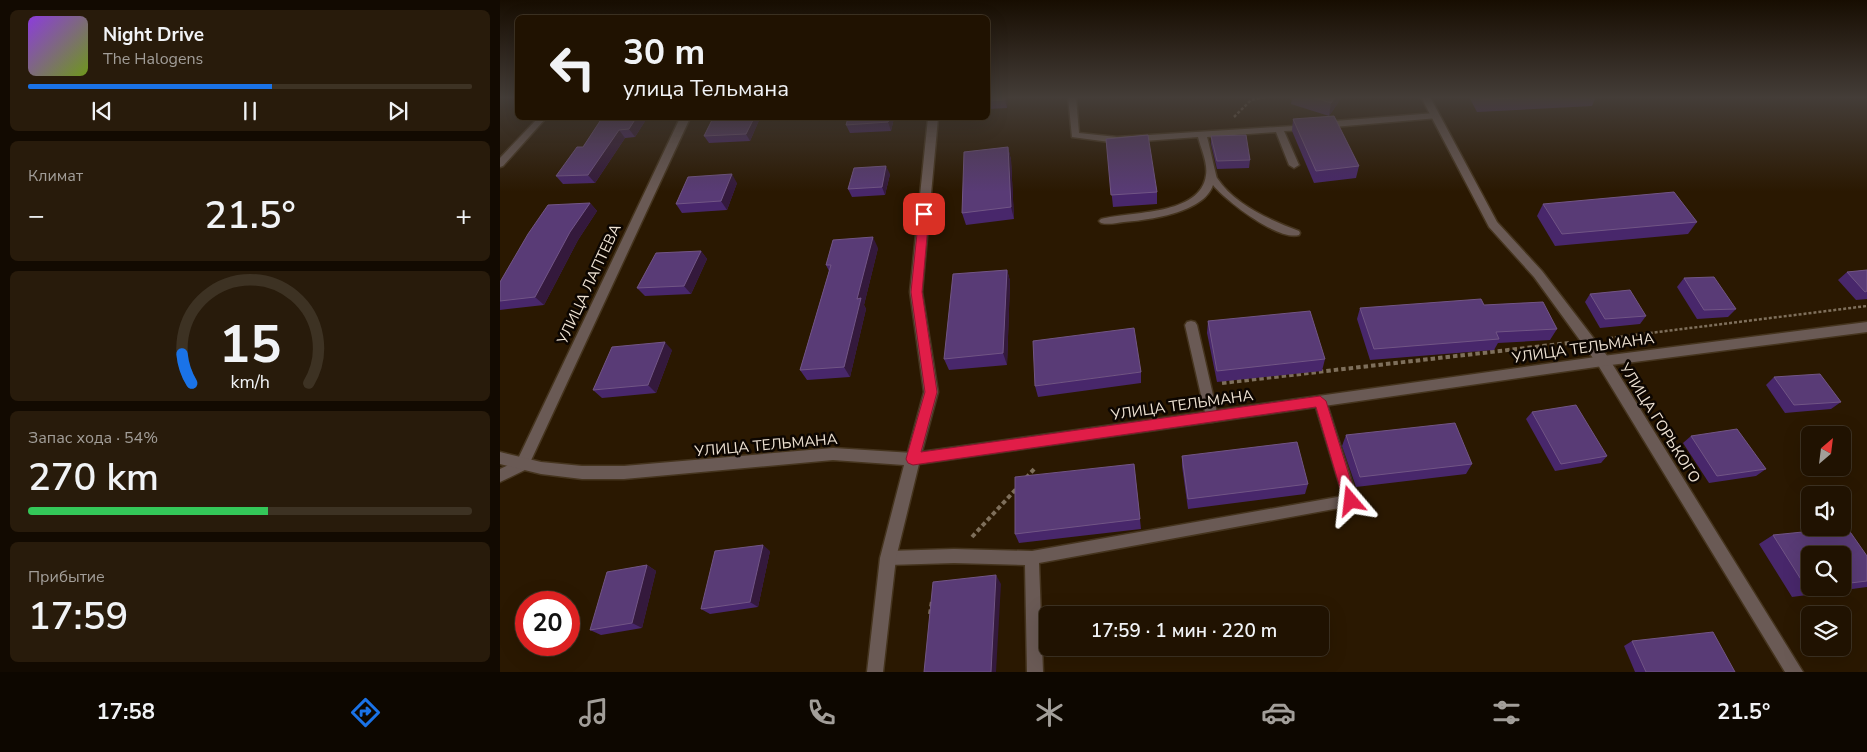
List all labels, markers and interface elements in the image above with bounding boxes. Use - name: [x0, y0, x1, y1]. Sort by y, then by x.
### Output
- text: Night Drive: [103, 22, 204, 48]
- text: 30 m: [623, 29, 705, 76]
- icon: left: [540, 35, 605, 100]
- text: The Halogens: [103, 48, 203, 70]
- text: улица Тельмана: [623, 74, 789, 104]
- icon: previous: [88, 97, 116, 125]
- icon: pause: [236, 97, 264, 125]
- icon: next: [384, 97, 412, 125]
- text: Климат: [28, 165, 83, 187]
- text: 21.5°: [204, 190, 296, 241]
- pin: [903, 193, 945, 235]
- text: −: [28, 197, 45, 235]
- text: +: [455, 197, 472, 235]
- icon: arrive: [910, 200, 938, 228]
- street label: УЛИЦА ЛАПТЕВА: [552, 221, 626, 348]
- text: 15: [219, 309, 281, 380]
- street label: УЛИЦА ТЕЛЬМАНА: [1510, 328, 1655, 368]
- street label: УЛИЦА ГОРЬКОГО: [1614, 358, 1705, 487]
- text: km/h: [230, 370, 270, 394]
- street label: УЛИЦА ТЕЛЬМАНА: [1109, 385, 1254, 425]
- north arrow: [1801, 426, 1851, 476]
- map controls: [1801, 426, 1851, 656]
- text: Запас хода · 54%: [28, 427, 158, 449]
- street label: УЛИЦА ТЕЛЬМАНА: [693, 429, 838, 461]
- text: 270 km: [28, 452, 159, 503]
- position arrow: [1324, 474, 1376, 526]
- button: sound: [1801, 486, 1851, 536]
- button: search: [1801, 546, 1851, 596]
- text: Прибытие: [28, 566, 105, 588]
- text: 17:59: [28, 591, 128, 642]
- speed limit sign: 20: [515, 591, 580, 656]
- button: layers: [1801, 606, 1851, 656]
- text: 17:59 · 1 мин · 220 m: [1091, 618, 1277, 644]
- icon: directions: [348, 695, 383, 730]
- icon: music: [576, 695, 611, 730]
- icon: phone: [804, 695, 839, 730]
- icon: climate: [1032, 695, 1067, 730]
- icon: car: [1261, 695, 1296, 730]
- icon: filters: [1489, 695, 1524, 730]
- text: 17:58: [97, 697, 155, 727]
- text: 21.5°: [1717, 697, 1770, 727]

